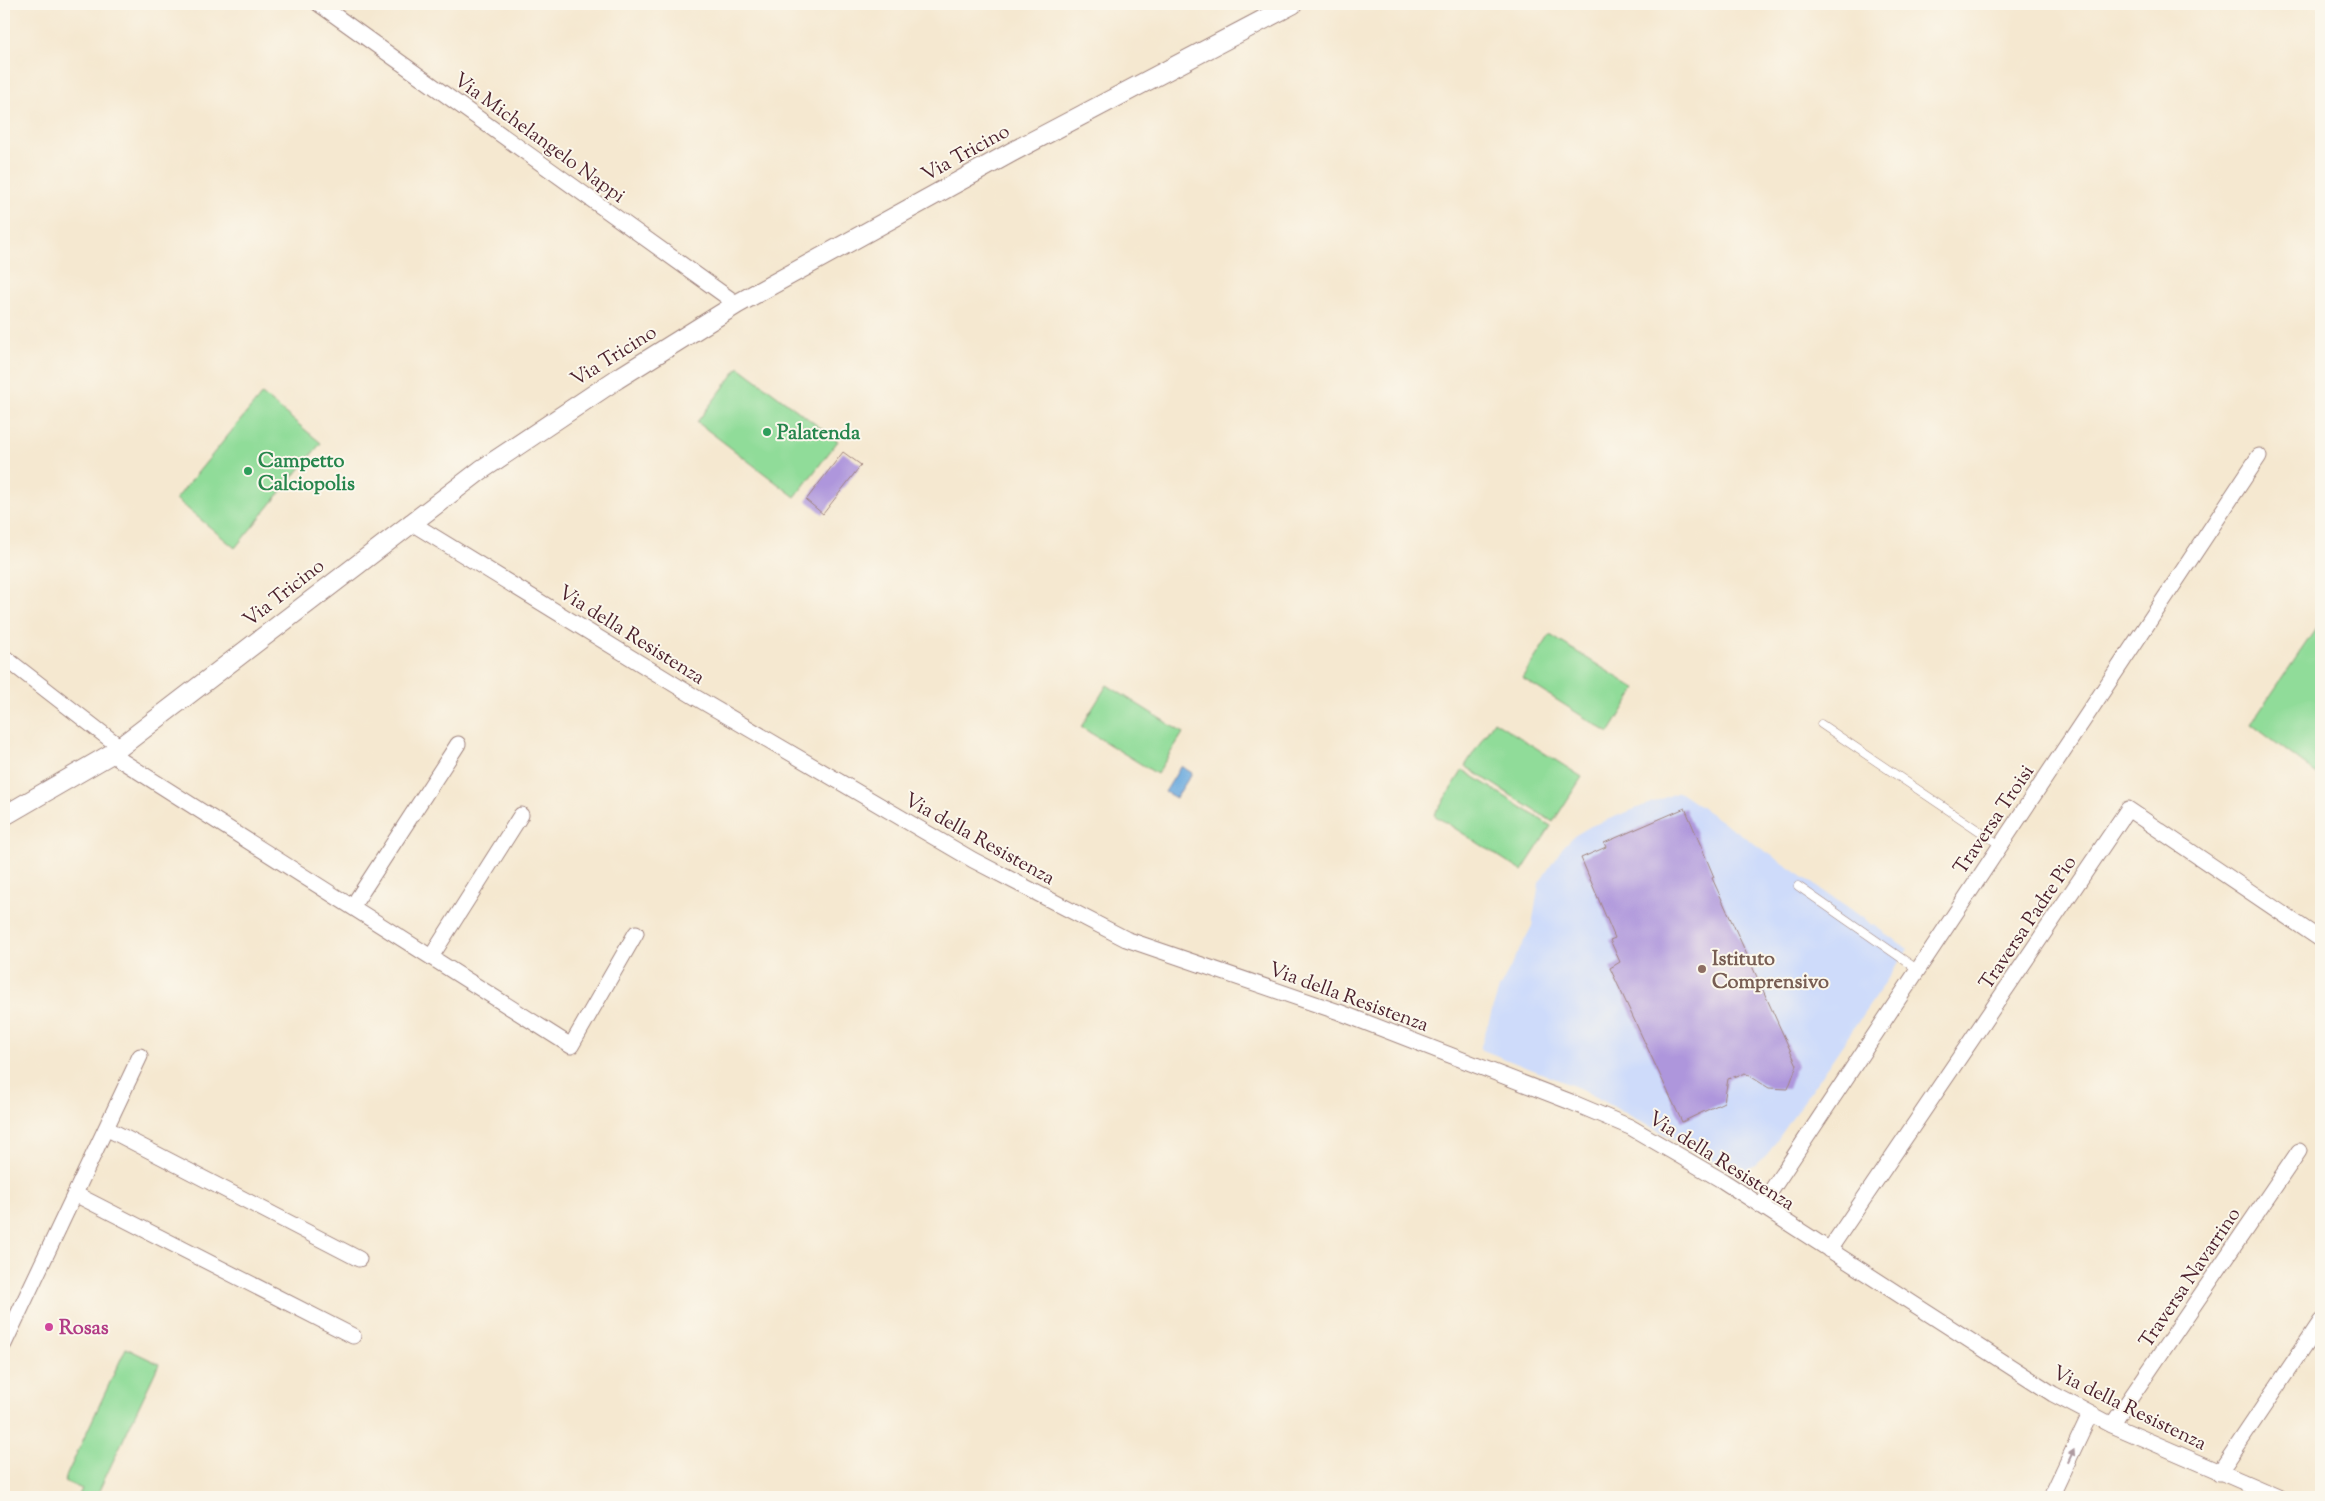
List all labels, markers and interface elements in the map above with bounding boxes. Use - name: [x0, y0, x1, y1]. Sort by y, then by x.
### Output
- street label: Via Michelangelo Nappi: [447, 67, 631, 212]
- street label: Via Tricino: [917, 118, 1016, 190]
- street label: Via Tricino: [566, 319, 663, 395]
- place label: Palatenda: [777, 420, 861, 449]
- marker: Palatenda: [761, 426, 773, 438]
- place label: Campetto Calciopolis: [258, 448, 355, 500]
- marker: Campetto Calciopolis: [242, 465, 254, 477]
- street label: Via Tricino: [237, 553, 332, 635]
- street label: Via della Resistenza: [552, 579, 710, 693]
- street label: Traversa Troisi: [1948, 759, 2043, 881]
- street label: Via della Resistenza: [898, 787, 1059, 894]
- street label: Traversa Padre Pio: [1973, 850, 2085, 996]
- place label: Istituto Comprensivo: [1712, 946, 1829, 998]
- street label: Via della Resistenza: [1264, 956, 1432, 1041]
- marker: Istituto Comprensivo: [1696, 963, 1708, 975]
- street label: Via della Resistenza: [1642, 1105, 1800, 1219]
- street label: Traversa Navarrino: [2133, 1202, 2249, 1355]
- place label: Rosas: [59, 1315, 109, 1344]
- marker: Rosas: [43, 1321, 55, 1333]
- street label: Via della Resistenza: [2047, 1359, 2211, 1459]
- one-way arrow: [2067, 1449, 2075, 1463]

